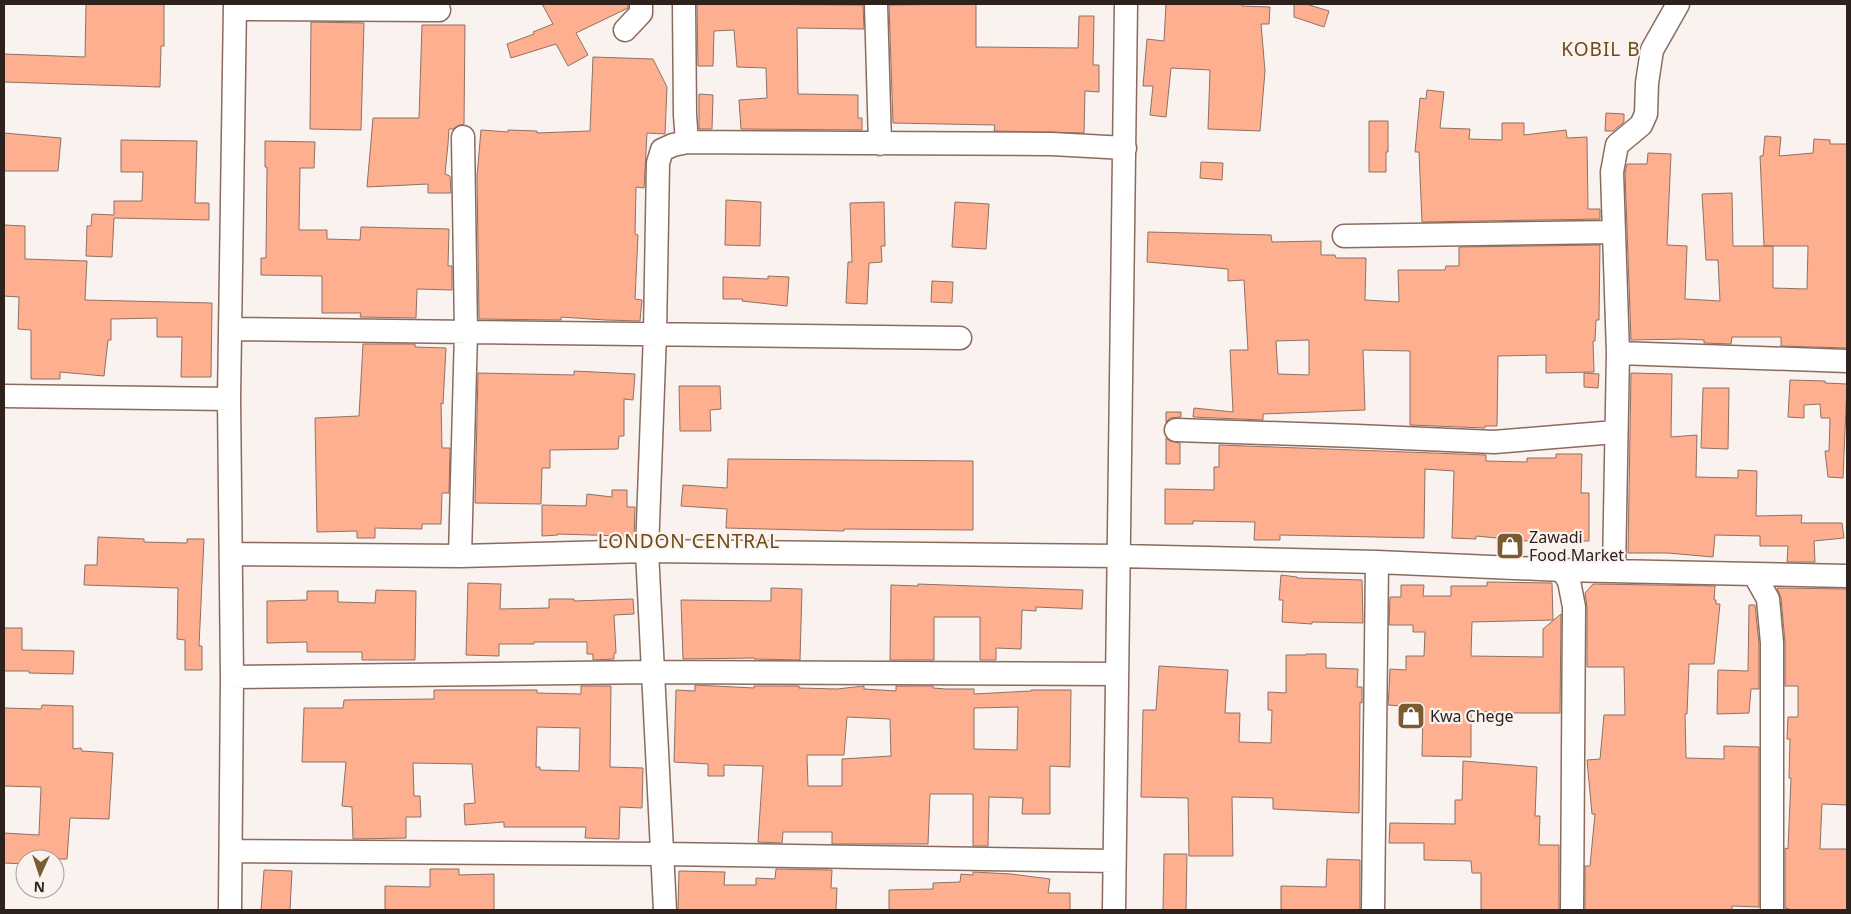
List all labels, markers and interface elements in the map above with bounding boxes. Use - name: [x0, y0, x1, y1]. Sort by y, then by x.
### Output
- district label: KOBIL B: [1561, 36, 1641, 62]
- place label: Zawadi Food Market: [1529, 526, 1624, 566]
- district label: LONDON CENTRAL: [598, 528, 780, 554]
- shop icon: Zawadi Food Market: [1495, 531, 1525, 561]
- shop icon: Kwa Chege: [1396, 701, 1426, 731]
- place label: Kwa Chege: [1430, 705, 1514, 727]
- north arrow: [15, 849, 65, 899]
- text: N: [33, 878, 45, 897]

